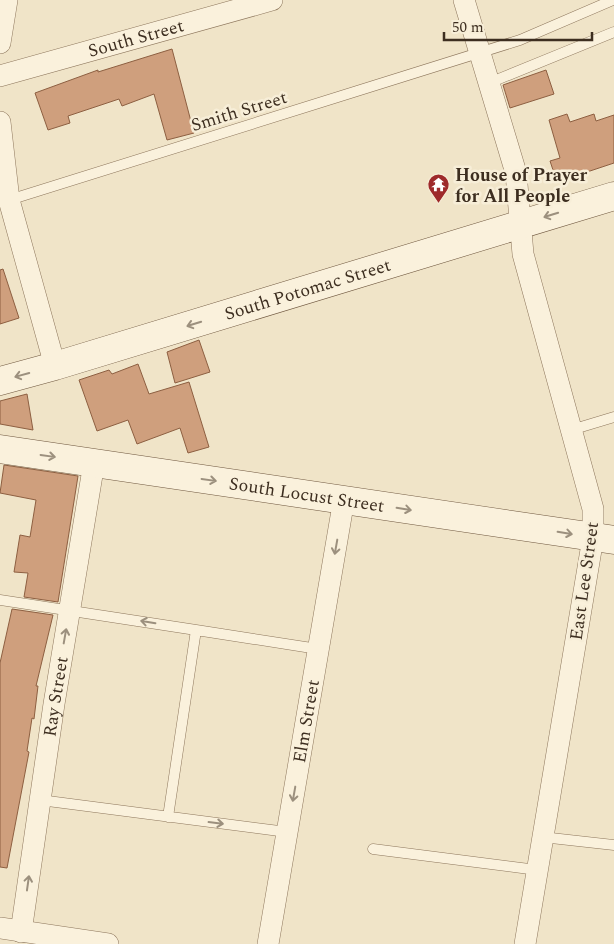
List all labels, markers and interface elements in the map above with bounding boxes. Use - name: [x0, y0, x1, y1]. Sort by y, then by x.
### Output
- scale bar: [444, 10, 592, 42]
- street label: South Street: [85, 12, 187, 65]
- text: 50 m: [452, 16, 484, 39]
- street label: Smith Street: [188, 84, 291, 139]
- place label: House of Prayer for All People: [455, 162, 588, 210]
- temple icon: House of Prayer for All People: [427, 173, 451, 204]
- one-way arrow: [543, 211, 559, 220]
- street label: South Potomac Street: [221, 252, 394, 328]
- one-way arrow: [187, 319, 203, 329]
- one-way arrow: [14, 371, 30, 380]
- one-way arrow: [40, 451, 56, 461]
- street label: South Locust Street: [227, 470, 386, 520]
- one-way arrow: [201, 475, 217, 485]
- one-way arrow: [396, 504, 412, 514]
- street label: East Lee Street: [563, 520, 606, 642]
- one-way arrow: [557, 529, 573, 539]
- one-way arrow: [330, 539, 340, 555]
- one-way arrow: [140, 617, 156, 627]
- one-way arrow: [61, 628, 71, 644]
- street label: Ray Street: [36, 654, 76, 739]
- street label: Elm Street: [286, 677, 327, 765]
- one-way arrow: [288, 785, 298, 801]
- one-way arrow: [208, 818, 224, 828]
- one-way arrow: [23, 876, 33, 892]

